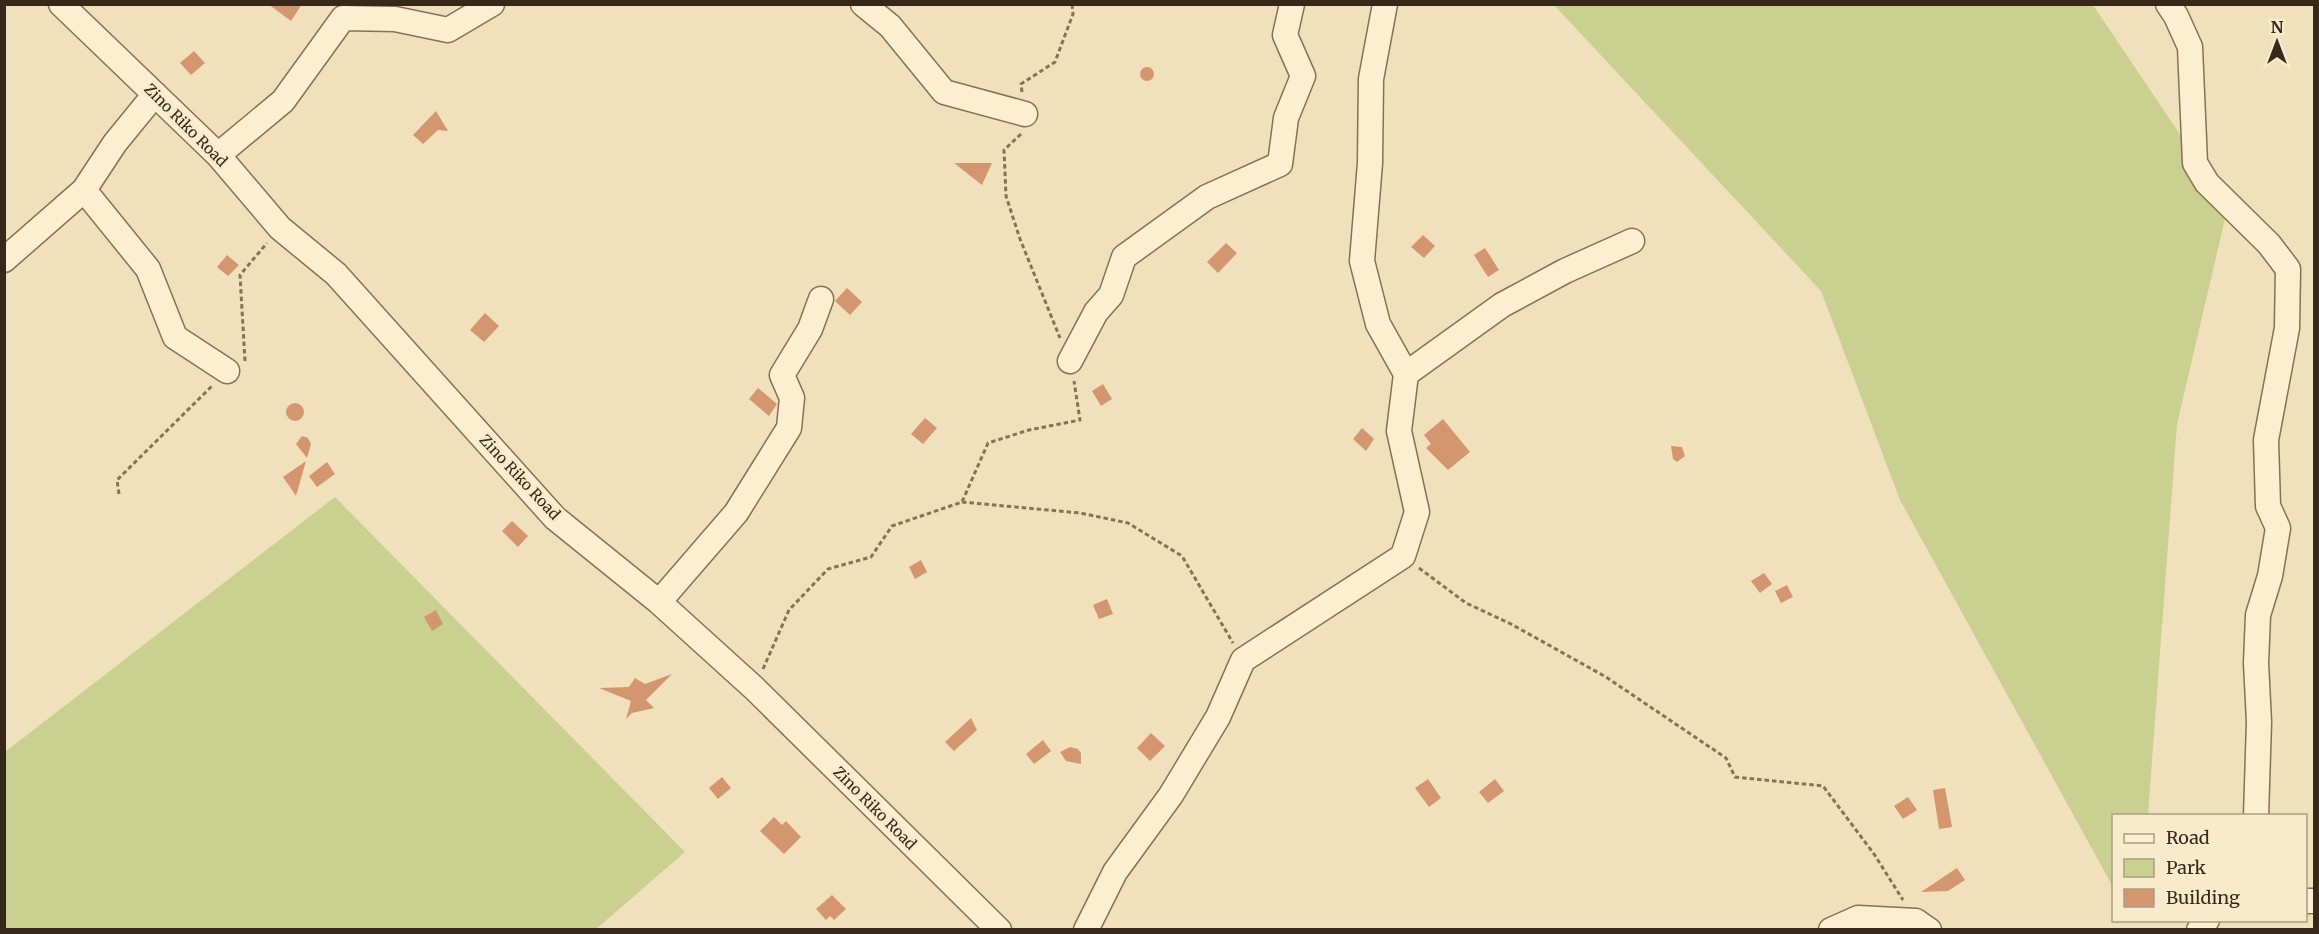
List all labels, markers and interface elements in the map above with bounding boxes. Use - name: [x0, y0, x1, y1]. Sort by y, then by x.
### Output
- north arrow: [2247, 12, 2307, 72]
- text: N: [2271, 17, 2284, 37]
- street label: Zino Riko Road: [140, 79, 232, 171]
- street label: Zino Riko Road: [476, 430, 564, 524]
- street label: Zino Riko Road: [829, 762, 921, 854]
- legend: [2112, 814, 2307, 922]
- text: Road: [2166, 826, 2210, 849]
- text: Park: [2166, 856, 2207, 879]
- text: Building: [2166, 886, 2240, 909]

